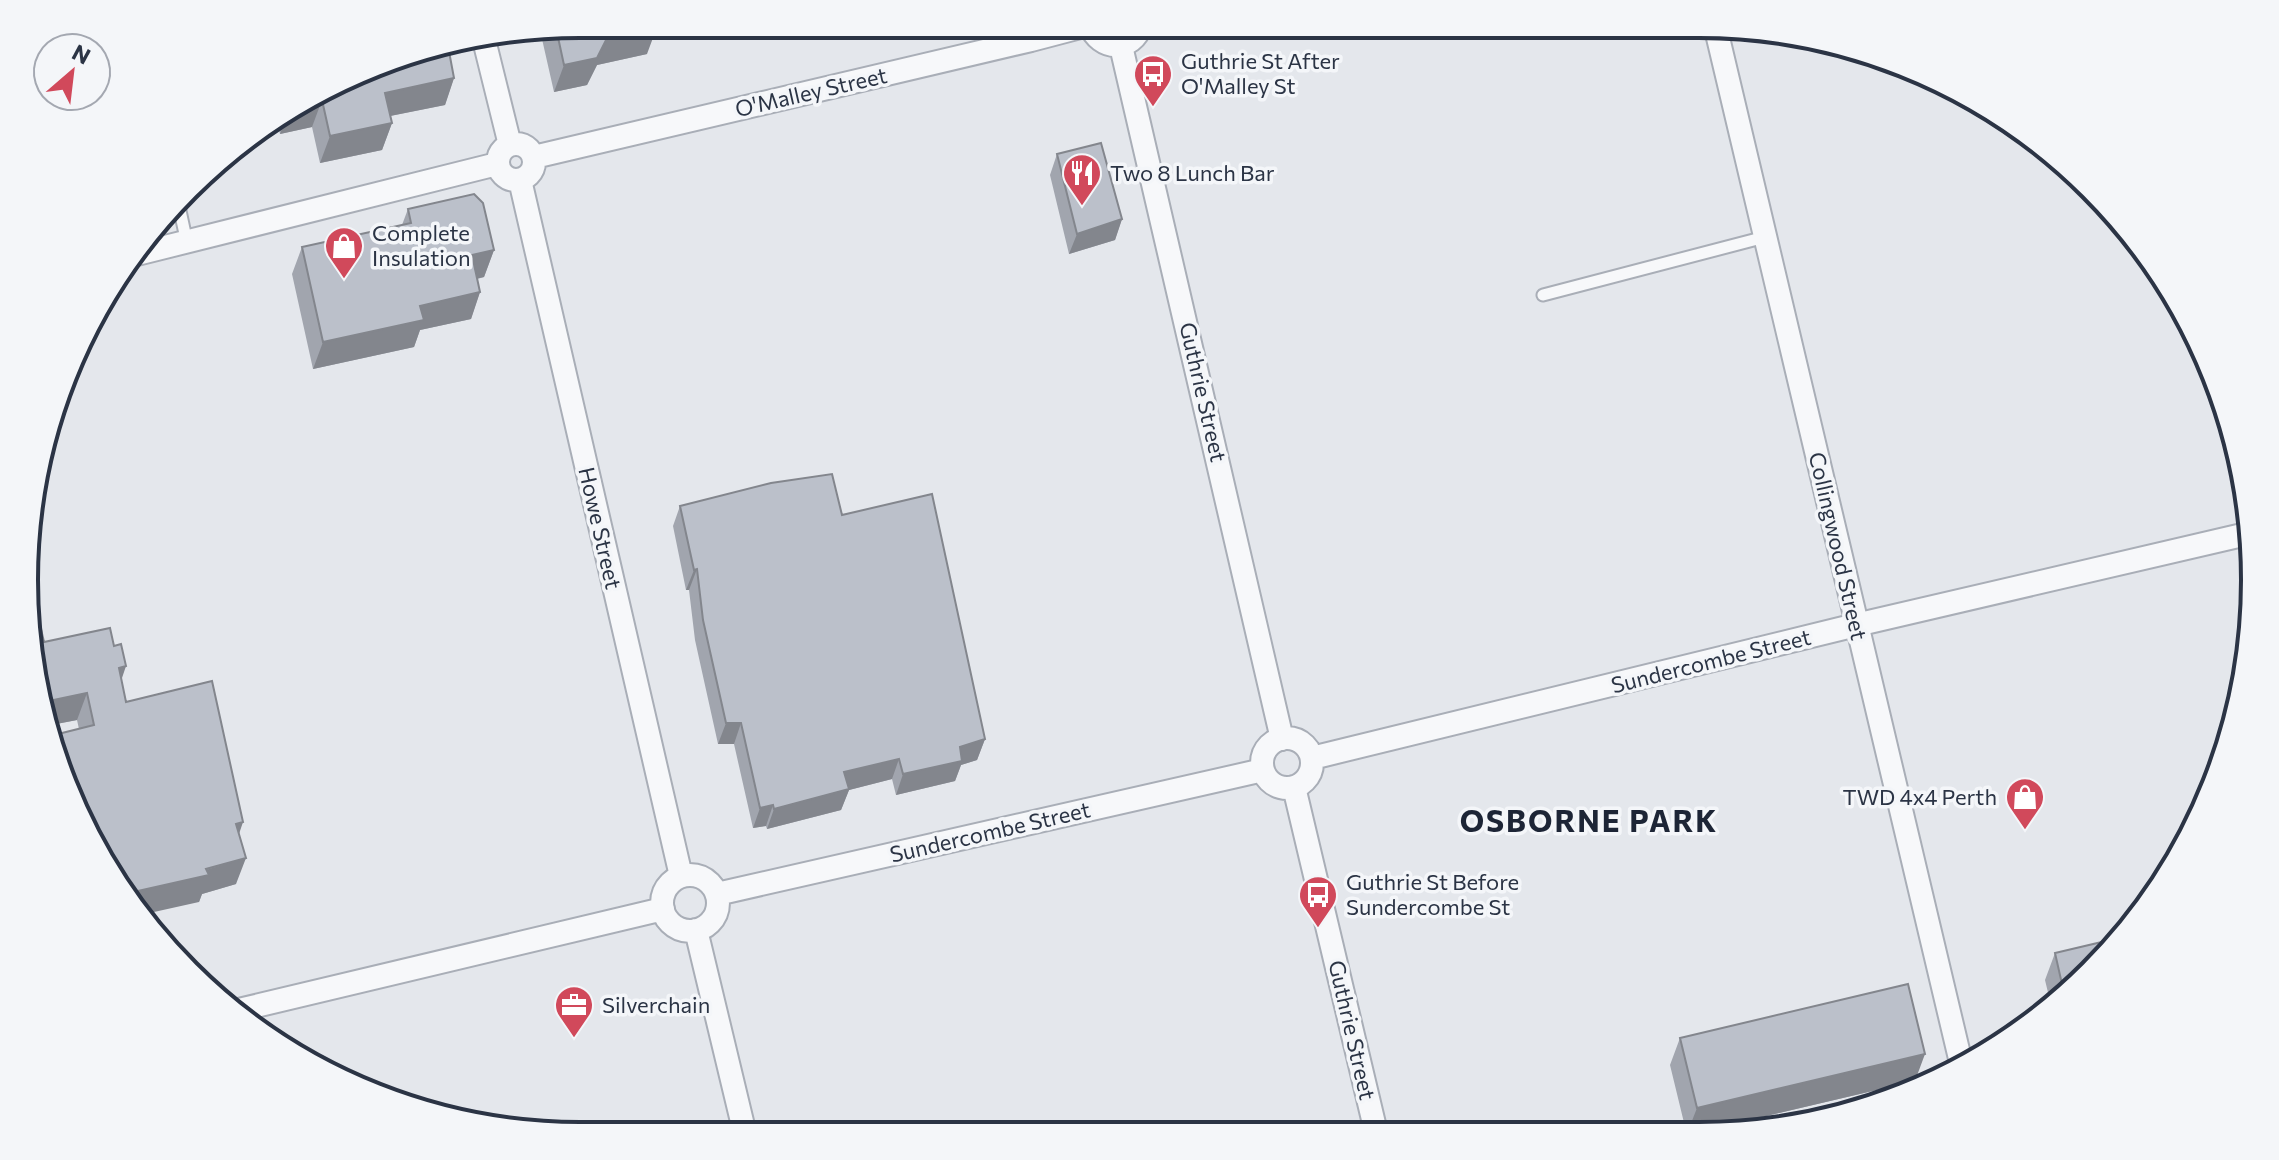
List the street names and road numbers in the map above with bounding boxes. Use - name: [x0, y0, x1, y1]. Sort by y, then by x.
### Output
- street label: O'Malley Street: [732, 61, 889, 122]
- street label: Guthrie Street: [1174, 319, 1233, 464]
- street label: Collingwood Street: [1804, 449, 1873, 643]
- street label: Howe Street: [573, 464, 628, 592]
- street label: Sundercombe Street: [1608, 623, 1813, 698]
- street label: Sundercombe Street: [887, 795, 1093, 868]
- street label: Guthrie Street: [1323, 957, 1382, 1102]

